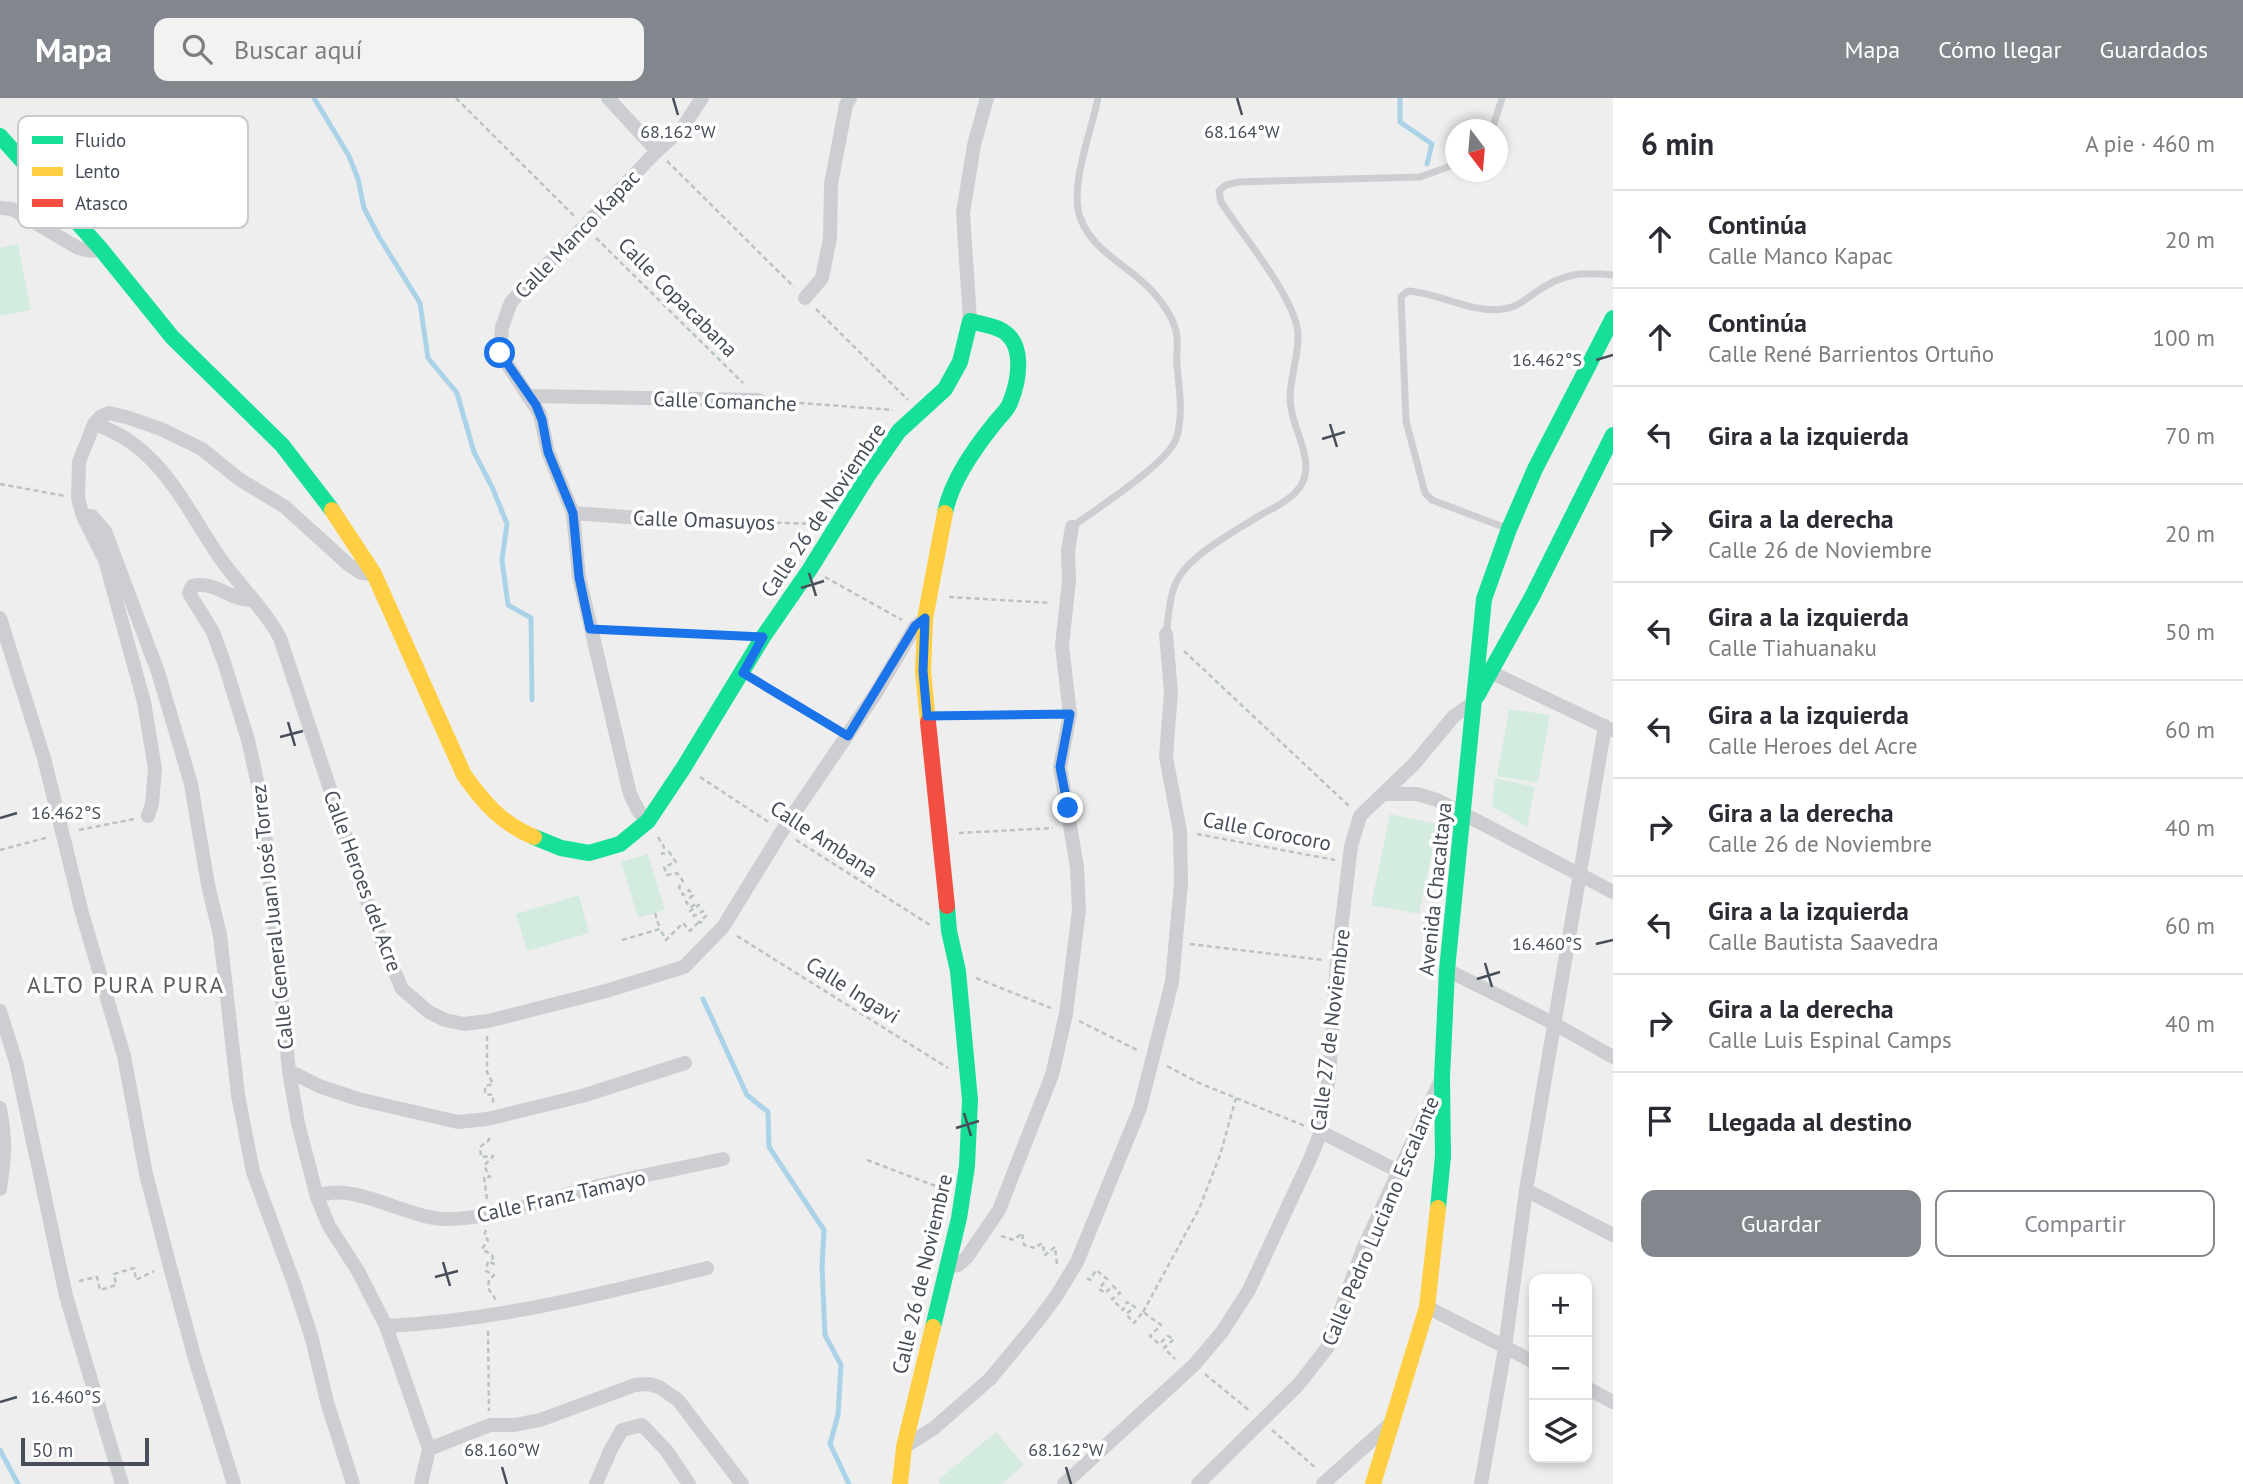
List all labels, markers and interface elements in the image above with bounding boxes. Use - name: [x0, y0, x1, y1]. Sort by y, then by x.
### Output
- search box: [154, 18, 644, 81]
- text: Mapa: [35, 28, 112, 71]
- icon: search: [178, 30, 216, 68]
- text: Buscar aquí: [234, 33, 362, 66]
- text: Mapa: [1844, 34, 1900, 65]
- text: Cómo llegar: [1938, 34, 2062, 65]
- text: Guardados: [2100, 34, 2208, 65]
- legend: [18, 116, 248, 228]
- north arrow: [1445, 119, 1508, 182]
- text: 68.162°W: [640, 120, 716, 143]
- text: 68.164°W: [1204, 120, 1280, 143]
- text: 6 min: [1641, 124, 1714, 163]
- text: Fluido: [75, 128, 126, 152]
- text: A pie · 460 m: [2085, 129, 2215, 158]
- text: Lento: [75, 159, 120, 183]
- street label: Calle Manco Kapac: [509, 164, 645, 304]
- text: Atasco: [75, 191, 128, 215]
- text: Continúa: [1708, 208, 1807, 241]
- icon: ahead: [1641, 220, 1679, 258]
- text: 20 m: [2165, 225, 2215, 254]
- street label: Calle Copacabana: [612, 231, 744, 363]
- text: Calle Manco Kapac: [1708, 241, 1893, 270]
- text: Continúa: [1708, 306, 1807, 339]
- icon: ahead: [1641, 318, 1679, 356]
- text: 100 m: [2153, 323, 2215, 352]
- route start: [484, 337, 515, 368]
- text: Calle René Barrientos Ortuño: [1708, 339, 1994, 368]
- text: 16.462°S: [1512, 348, 1582, 371]
- street label: Calle Comanche: [653, 385, 797, 417]
- icon: left: [1641, 416, 1679, 454]
- street label: Calle 26 de Noviembre: [755, 418, 891, 602]
- text: Gira a la izquierda: [1708, 419, 1909, 452]
- text: 70 m: [2165, 421, 2215, 450]
- text: Gira a la derecha: [1708, 502, 1894, 535]
- street label: Calle Omasuyos: [632, 504, 776, 536]
- icon: right: [1641, 514, 1679, 552]
- text: 20 m: [2165, 519, 2215, 548]
- text: Calle 26 de Noviembre: [1708, 535, 1932, 564]
- text: Gira a la izquierda: [1708, 600, 1909, 633]
- icon: left: [1641, 612, 1679, 650]
- text: 50 m: [2165, 617, 2215, 646]
- text: Calle Tiahuanaku: [1708, 633, 1877, 662]
- text: Gira a la izquierda: [1708, 698, 1909, 731]
- icon: left: [1641, 710, 1679, 748]
- text: 60 m: [2165, 715, 2215, 744]
- text: Calle Heroes del Acre: [1708, 731, 1917, 760]
- street label: Calle General Juan José Torrez: [245, 783, 299, 1051]
- street label: Calle Heroes del Acre: [318, 787, 408, 975]
- route end: [1052, 792, 1083, 823]
- street label: Calle Ambana: [765, 794, 883, 884]
- text: Gira a la derecha: [1708, 796, 1894, 829]
- text: 16.462°S: [31, 801, 101, 824]
- street label: Avenida Chacaltaya: [1412, 801, 1458, 977]
- street label: Calle Corocoro: [1201, 805, 1333, 857]
- icon: right: [1641, 808, 1679, 846]
- text: 40 m: [2165, 813, 2215, 842]
- text: Calle 26 de Noviembre: [1708, 829, 1932, 858]
- text: Gira a la izquierda: [1708, 894, 1909, 927]
- icon: left: [1641, 906, 1679, 944]
- text: 60 m: [2165, 911, 2215, 940]
- street label: Calle 27 de Noviembre: [1304, 927, 1356, 1133]
- text: Calle Bautista Saavedra: [1708, 927, 1939, 956]
- text: 16.460°S: [1512, 932, 1582, 955]
- street label: Calle Ingavi: [801, 951, 905, 1029]
- district label: ALTO PURA PURA: [27, 970, 225, 999]
- text: Gira a la derecha: [1708, 992, 1894, 1025]
- icon: right: [1641, 1004, 1679, 1042]
- text: 40 m: [2165, 1009, 2215, 1038]
- text: Calle Luis Espinal Camps: [1708, 1025, 1952, 1054]
- street label: Calle Pedro Luciano Escalante: [1315, 1092, 1445, 1350]
- icon: arrive: [1641, 1102, 1679, 1140]
- text: Llegada al destino: [1708, 1105, 1912, 1138]
- street label: Calle Franz Tamayo: [474, 1163, 648, 1229]
- street label: Calle 26 de Noviembre: [886, 1171, 958, 1377]
- button: Guardar: [1641, 1190, 1921, 1257]
- button: Compartir: [1935, 1190, 2215, 1257]
- map controls: [1529, 1274, 1592, 1463]
- button: +: [1529, 1274, 1592, 1337]
- button: −: [1529, 1337, 1592, 1400]
- text: 16.460°S: [31, 1385, 101, 1408]
- button: layers: [1529, 1400, 1592, 1463]
- scale bar: [21, 1435, 149, 1467]
- text: 50 m: [32, 1438, 73, 1462]
- text: 68.160°W: [464, 1438, 540, 1461]
- text: 68.162°W: [1028, 1438, 1104, 1461]

